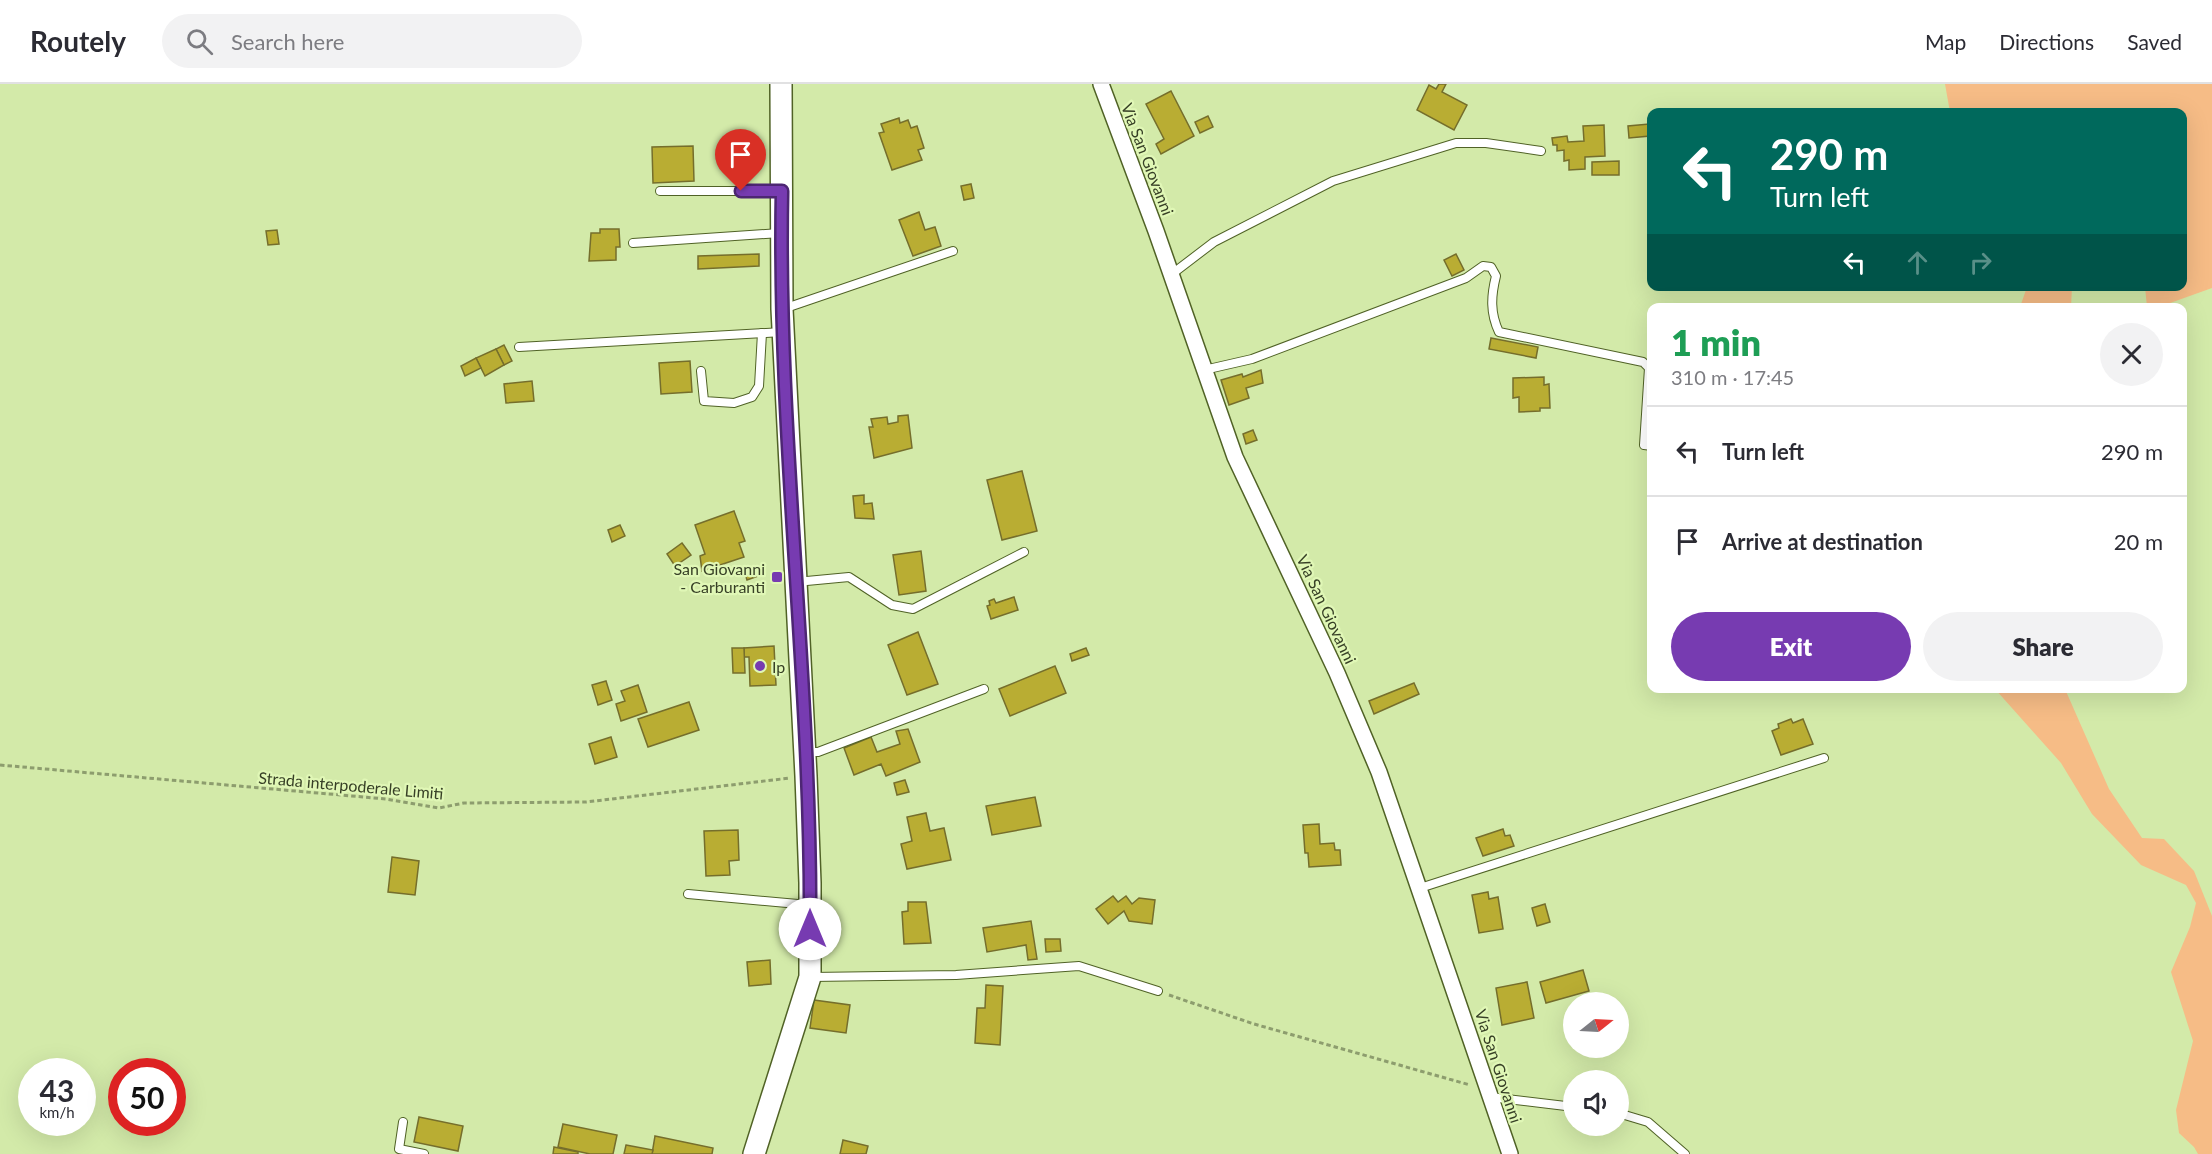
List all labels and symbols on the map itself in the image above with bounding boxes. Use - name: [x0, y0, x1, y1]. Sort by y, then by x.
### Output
- street label: Via San Giovanni: [1118, 100, 1178, 218]
- pin: [715, 129, 766, 191]
- street label: Via San Giovanni: [1293, 551, 1361, 667]
- place label: San Giovanni - Carburanti: [673, 559, 765, 596]
- marker: San Giovanni - Carburanti: [770, 570, 784, 584]
- place label: Ip: [772, 657, 785, 676]
- marker: Ip: [753, 659, 767, 673]
- street label: Strada interpoderale Limiti: [258, 767, 444, 803]
- position arrow: [778, 897, 842, 961]
- north arrow: [1563, 992, 1629, 1058]
- street label: Via San Giovanni: [1472, 1007, 1526, 1125]
- speed limit sign: 50: [108, 1058, 186, 1136]

